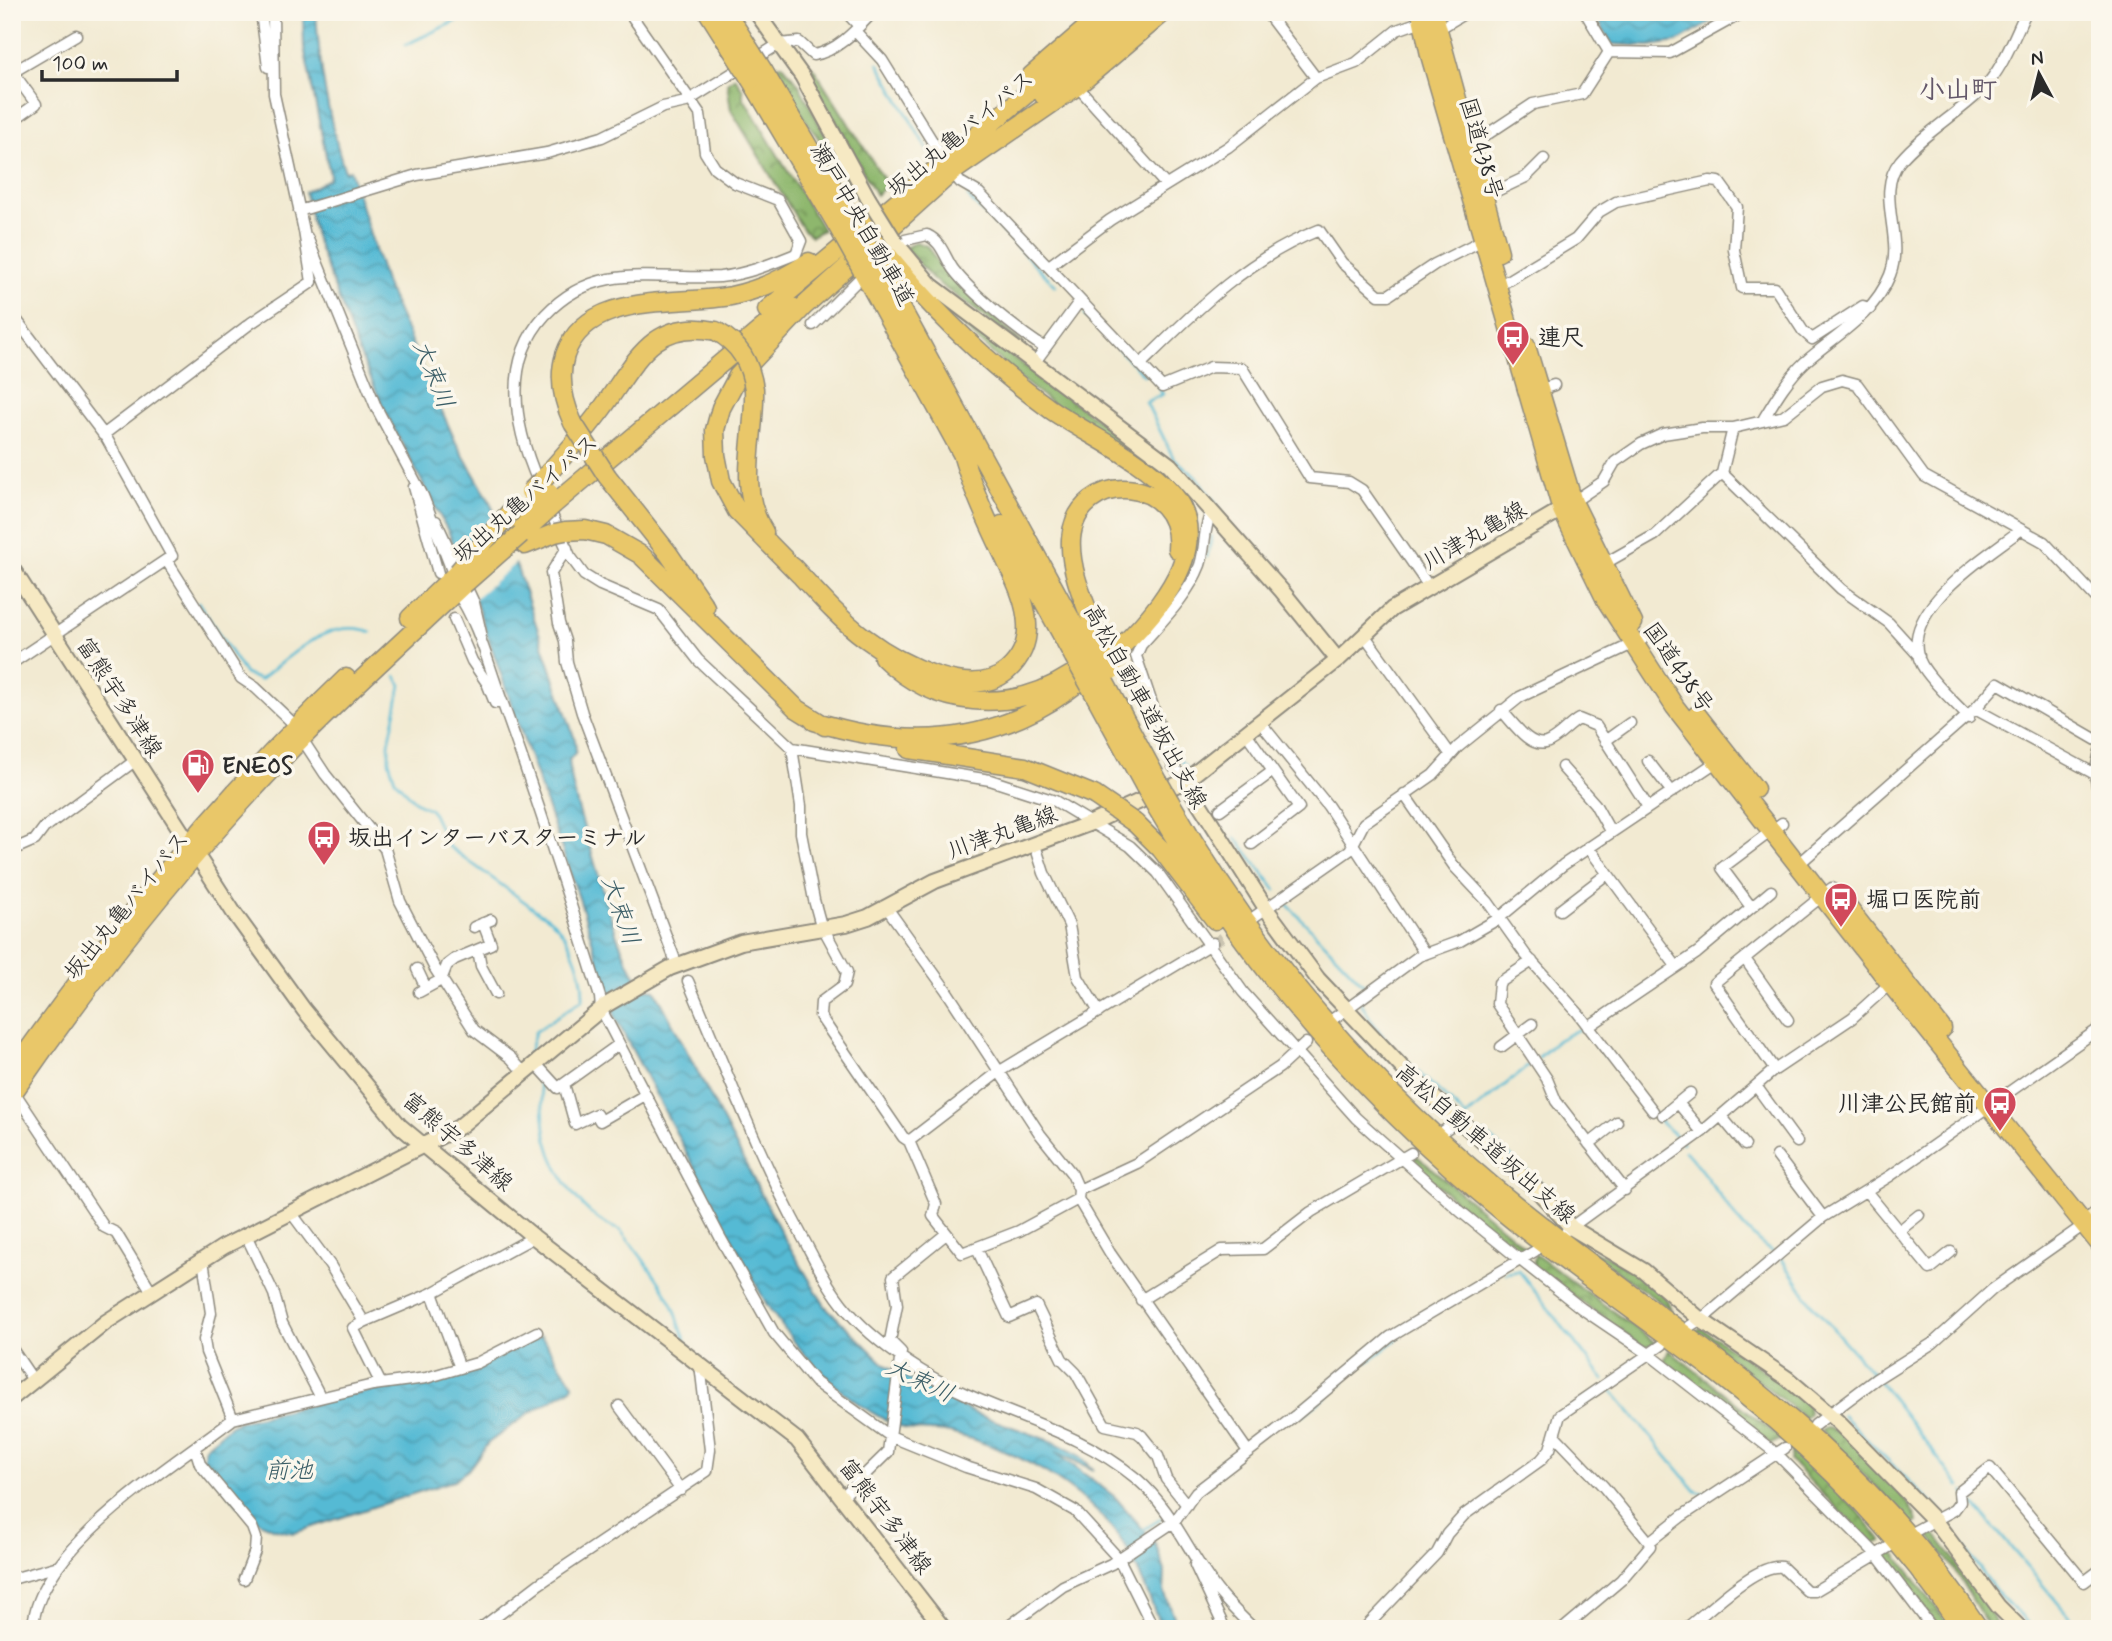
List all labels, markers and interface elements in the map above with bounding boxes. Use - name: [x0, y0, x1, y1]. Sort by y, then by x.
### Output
- scale bar: [42, 38, 177, 82]
- north arrow: [2004, 38, 2074, 108]
- text: N: [2029, 45, 2045, 72]
- text: 100 m: [52, 50, 108, 78]
- street label: 坂出丸亀バイパス: [881, 64, 1041, 205]
- district label: 小山町: [1919, 74, 1997, 108]
- street label: 国道438号: [1451, 94, 1509, 203]
- street label: 瀬戸中央自動車道: [802, 138, 920, 312]
- bus stop icon: 連尺: [1494, 318, 1532, 367]
- place label: 連尺: [1538, 324, 1584, 354]
- water label: 大束川: [405, 335, 460, 414]
- street label: 坂出丸亀バイパス: [447, 428, 605, 571]
- street label: 川津丸亀線: [1418, 495, 1532, 578]
- street label: 高松自動車道坂出支線: [1075, 599, 1213, 815]
- street label: 国道438号: [1635, 617, 1720, 720]
- street label: 富熊宇多津線: [68, 632, 168, 764]
- fuel station icon: ENEOS: [179, 746, 217, 795]
- place label: ENEOS: [222, 752, 293, 782]
- street label: 川津丸亀線: [944, 800, 1062, 868]
- bus stop icon: 坂出インターバスターミナル: [305, 818, 343, 867]
- place label: 坂出インターバスターミナル: [348, 824, 647, 854]
- street label: 坂出丸亀バイパス: [58, 825, 197, 987]
- water label: 大束川: [593, 871, 646, 950]
- bus stop icon: 堀口医院前: [1822, 880, 1860, 929]
- place label: 堀口医院前: [1866, 886, 1981, 916]
- street label: 高松自動車道坂出支線: [1388, 1058, 1581, 1231]
- bus stop icon: 川津公民館前: [1981, 1084, 2019, 1133]
- street label: 富熊宇多津線: [395, 1086, 519, 1199]
- place label: 川津公民館前: [1838, 1090, 1976, 1120]
- water label: 大束川: [880, 1352, 959, 1411]
- street label: 富熊宇多津線: [831, 1453, 938, 1581]
- water label: 前池: [265, 1456, 314, 1487]

